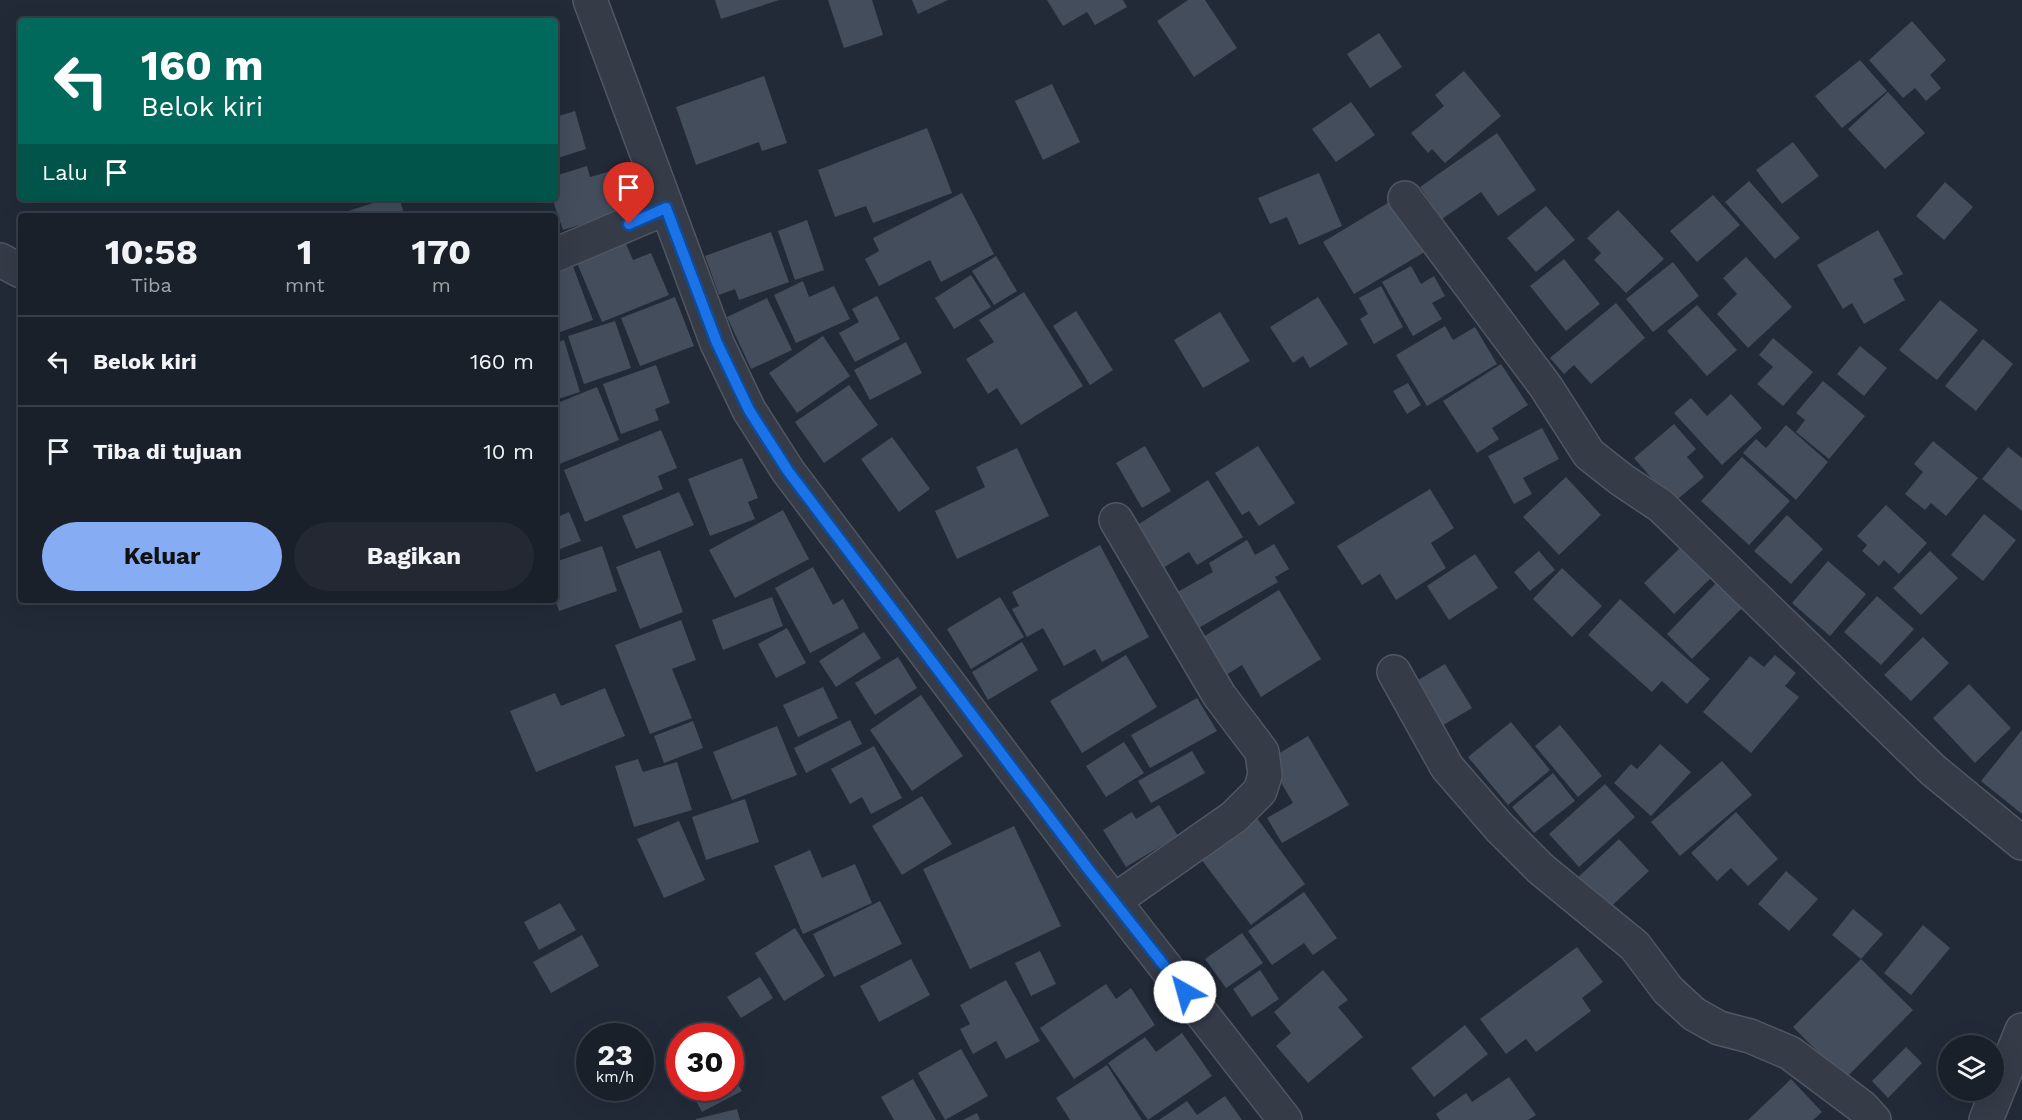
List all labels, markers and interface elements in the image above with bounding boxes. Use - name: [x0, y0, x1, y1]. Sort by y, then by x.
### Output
- text: 160 m: [141, 41, 264, 90]
- icon: left: [42, 42, 120, 120]
- text: Belok kiri: [141, 91, 263, 123]
- icon: arrive: [100, 156, 133, 189]
- text: Lalu: [42, 160, 88, 185]
- pin: [603, 162, 654, 224]
- icon: arrive: [612, 171, 645, 204]
- text: 10:58: [105, 231, 198, 273]
- text: 1: [297, 231, 313, 273]
- text: 170: [411, 231, 471, 273]
- text: Tiba: [131, 273, 172, 297]
- text: mnt: [285, 273, 325, 297]
- text: m: [432, 273, 451, 297]
- icon: left: [42, 345, 75, 378]
- text: Belok kiri: [93, 349, 197, 374]
- text: 160 m: [470, 349, 534, 374]
- icon: arrive: [42, 435, 75, 468]
- text: Tiba di tujuan: [93, 439, 242, 464]
- text: 10 m: [483, 439, 534, 464]
- button: Keluar: [42, 522, 282, 591]
- button: Bagikan: [294, 522, 534, 591]
- position arrow: [1153, 960, 1217, 1024]
- speed limit sign: 30: [666, 1023, 744, 1101]
- map controls: [1938, 1035, 2004, 1101]
- button: layers: [1938, 1035, 2004, 1101]
- text: 23: [597, 1037, 633, 1072]
- text: km/h: [596, 1068, 634, 1086]

